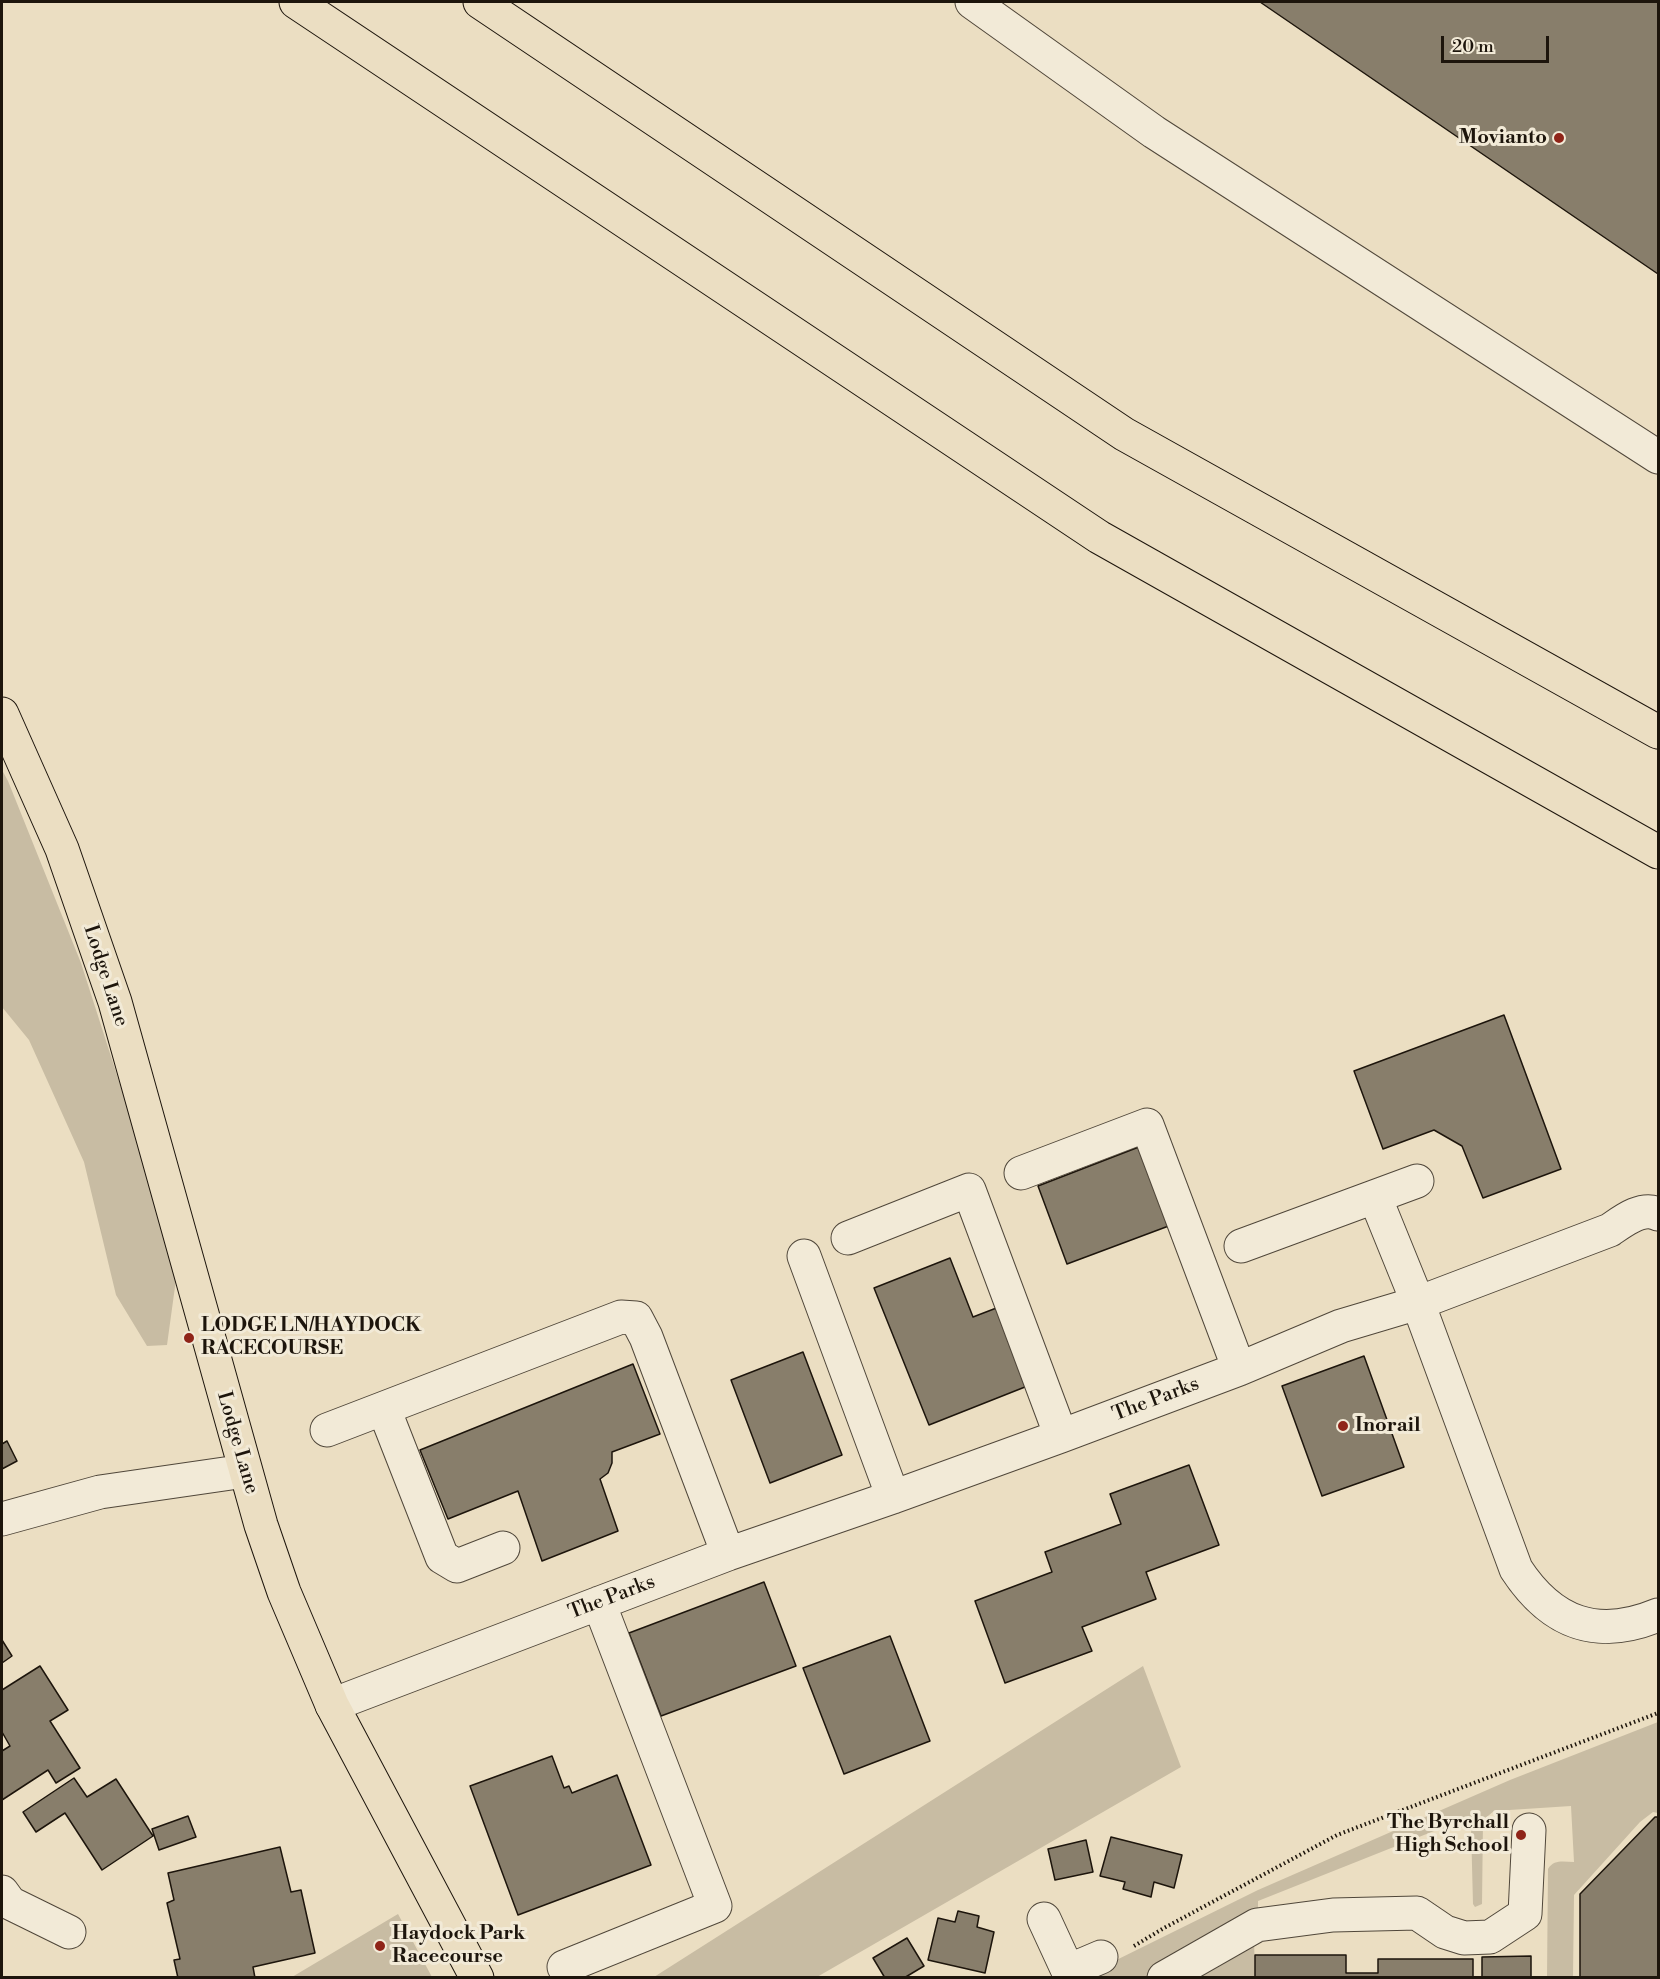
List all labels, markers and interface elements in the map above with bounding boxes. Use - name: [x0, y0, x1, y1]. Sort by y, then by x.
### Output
- scale bar: [1444, 24, 1552, 62]
- text: 20 m: [1452, 35, 1494, 58]
- place label: Movianto: [1459, 126, 1547, 150]
- marker: Movianto: [1552, 131, 1566, 145]
- street label: Lodge Lane: [77, 922, 133, 1030]
- place label: LODGE LN/HAYDOCK RACECOURSE: [201, 1314, 421, 1361]
- marker: LODGE LN/HAYDOCK RACECOURSE: [182, 1331, 196, 1345]
- street label: The Parks: [1109, 1372, 1203, 1428]
- street label: Lodge Lane: [211, 1389, 263, 1497]
- place label: Inorail: [1355, 1414, 1421, 1438]
- marker: Inorail: [1336, 1419, 1350, 1433]
- street label: The Parks: [565, 1570, 659, 1626]
- place label: The Byrchall High School: [1387, 1811, 1509, 1858]
- marker: The Byrchall High School: [1514, 1828, 1528, 1842]
- place label: Haydock Park Racecourse: [392, 1922, 525, 1969]
- marker: Haydock Park Racecourse: [373, 1939, 387, 1953]

